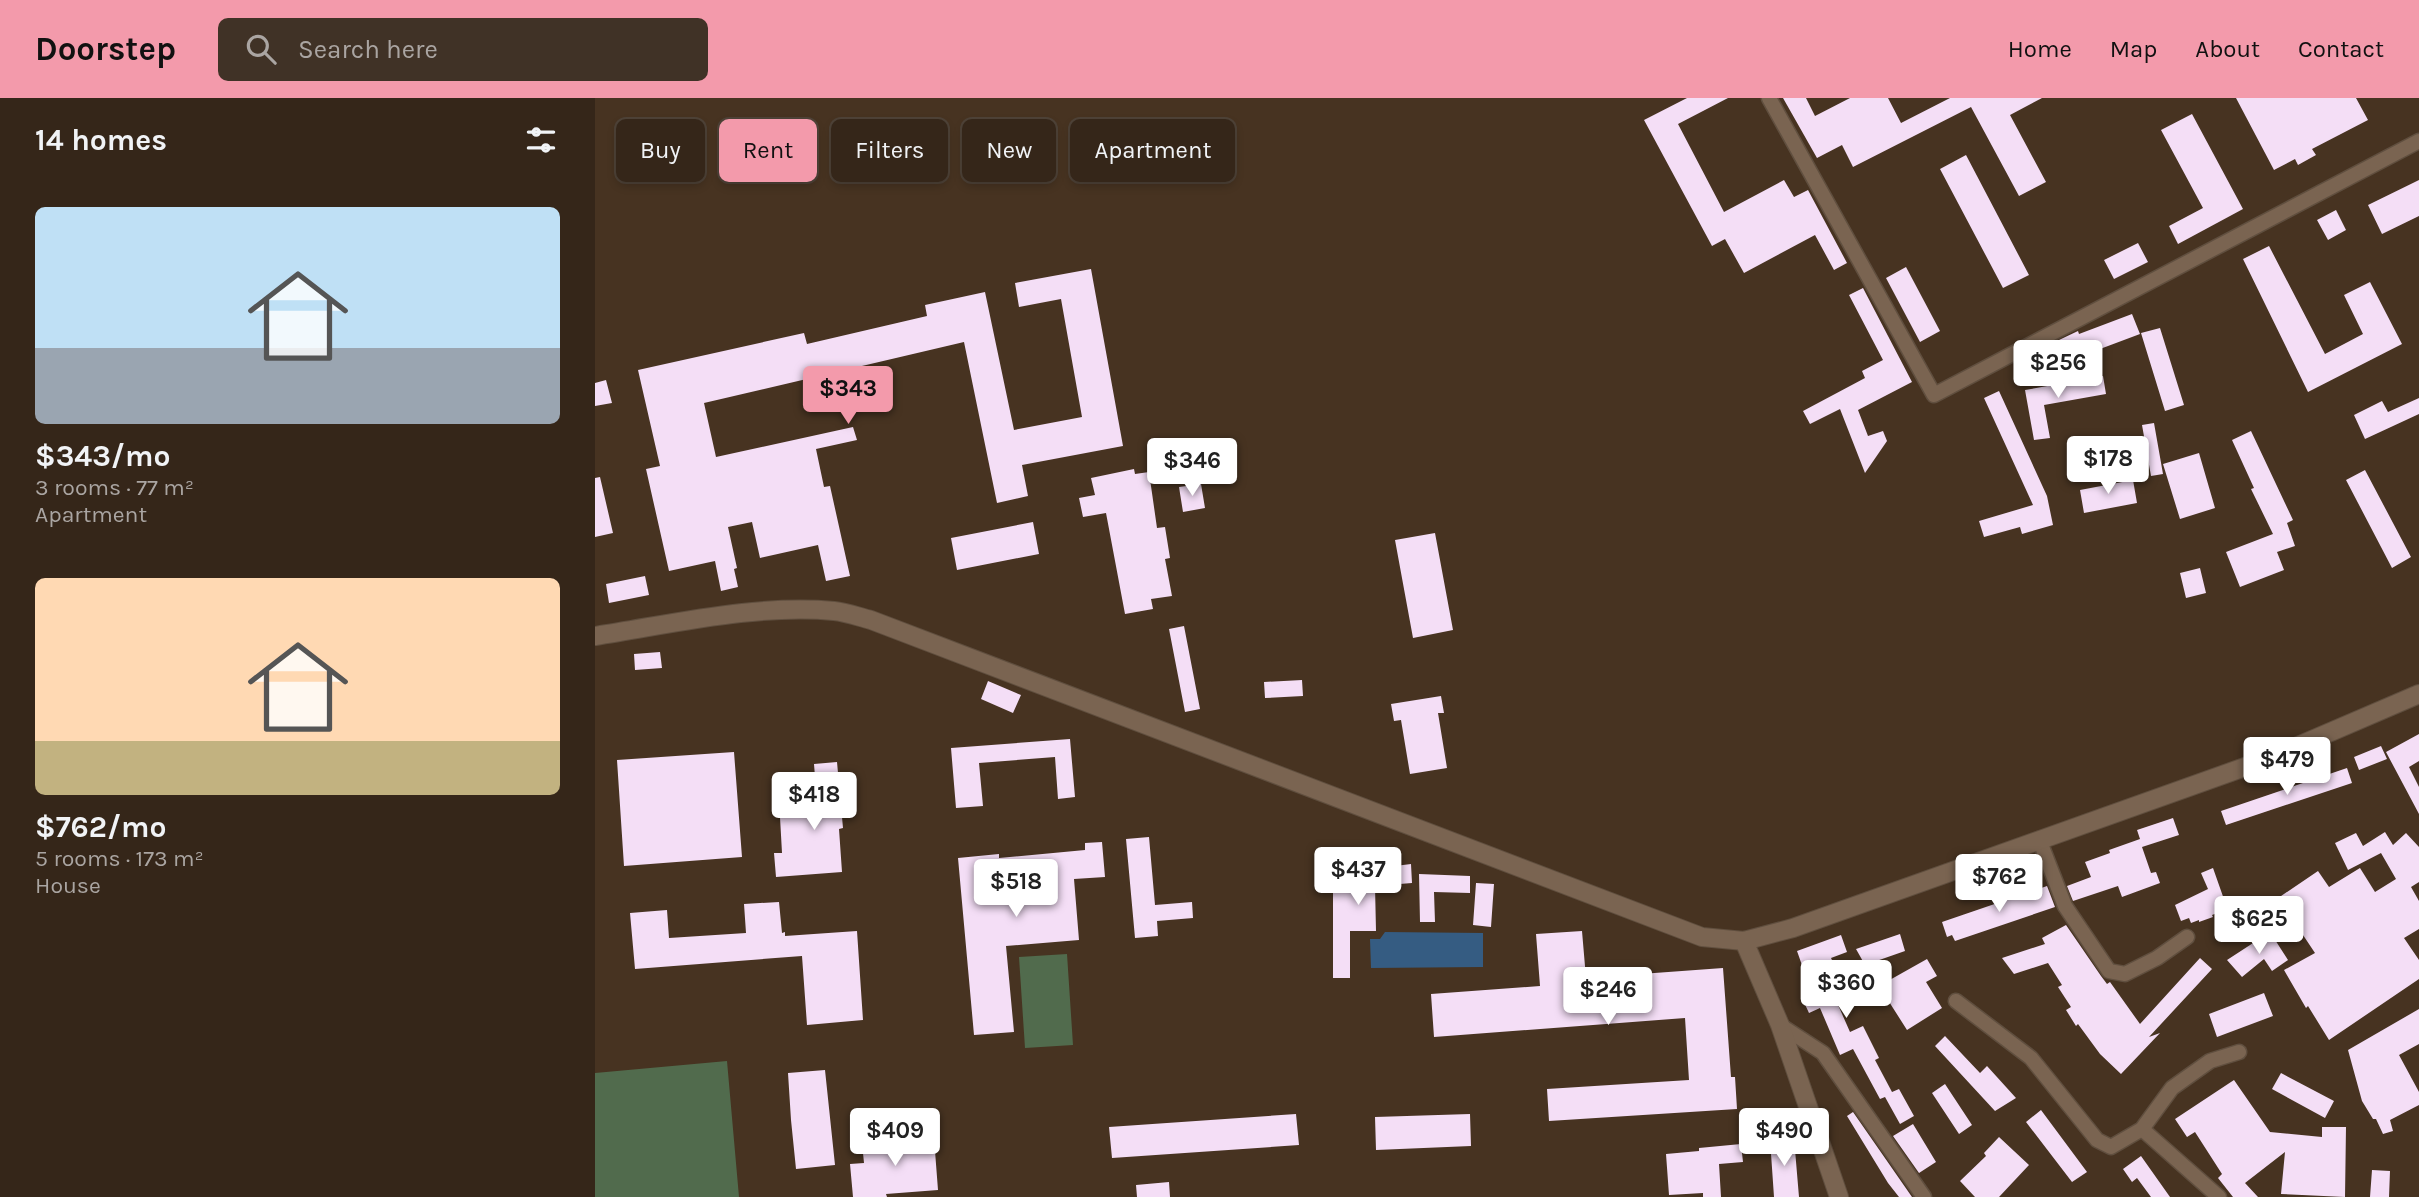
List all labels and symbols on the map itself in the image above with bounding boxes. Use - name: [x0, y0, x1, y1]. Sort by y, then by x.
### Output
- pin: $256: [2017, 341, 2099, 400]
- pin: $343: [807, 366, 889, 426]
- pin: $178: [2067, 436, 2149, 496]
- pin: $346: [1151, 438, 1233, 498]
- pin: $479: [2246, 738, 2328, 797]
- pin: $418: [773, 772, 855, 832]
- pin: $437: [1317, 848, 1399, 907]
- pin: $762: [1958, 854, 2040, 914]
- pin: $518: [975, 860, 1057, 919]
- pin: $625: [2218, 896, 2300, 956]
- pin: $360: [1805, 960, 1887, 1020]
- pin: $246: [1567, 968, 1649, 1027]
- pin: $409: [854, 1108, 936, 1168]
- pin: $490: [1743, 1108, 1825, 1168]

